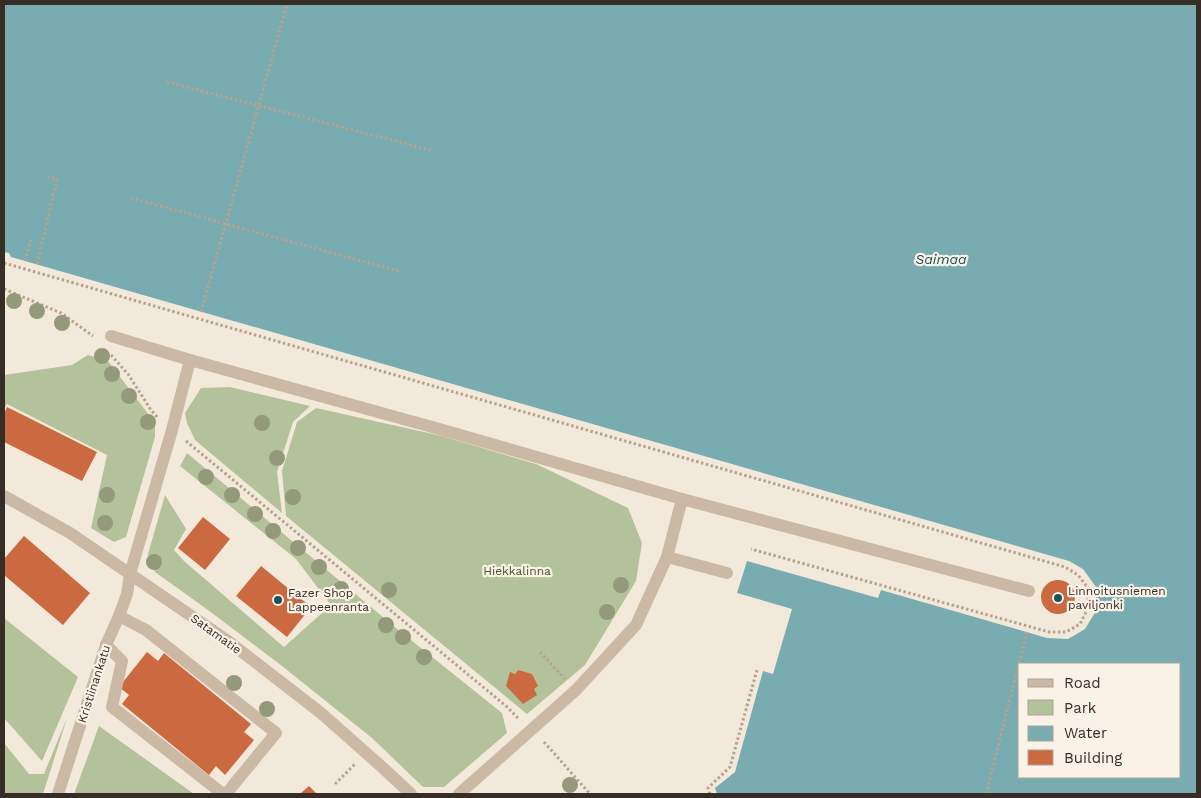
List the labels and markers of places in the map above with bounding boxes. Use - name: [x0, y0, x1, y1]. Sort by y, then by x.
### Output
- place label: Linnoitusniemen paviljonki: [1068, 584, 1166, 612]
- place label: Fazer Shop Lappeenranta: [288, 586, 369, 614]
- marker: Linnoitusniemen paviljonki: [1052, 592, 1064, 604]
- marker: Fazer Shop Lappeenranta: [272, 594, 284, 606]

